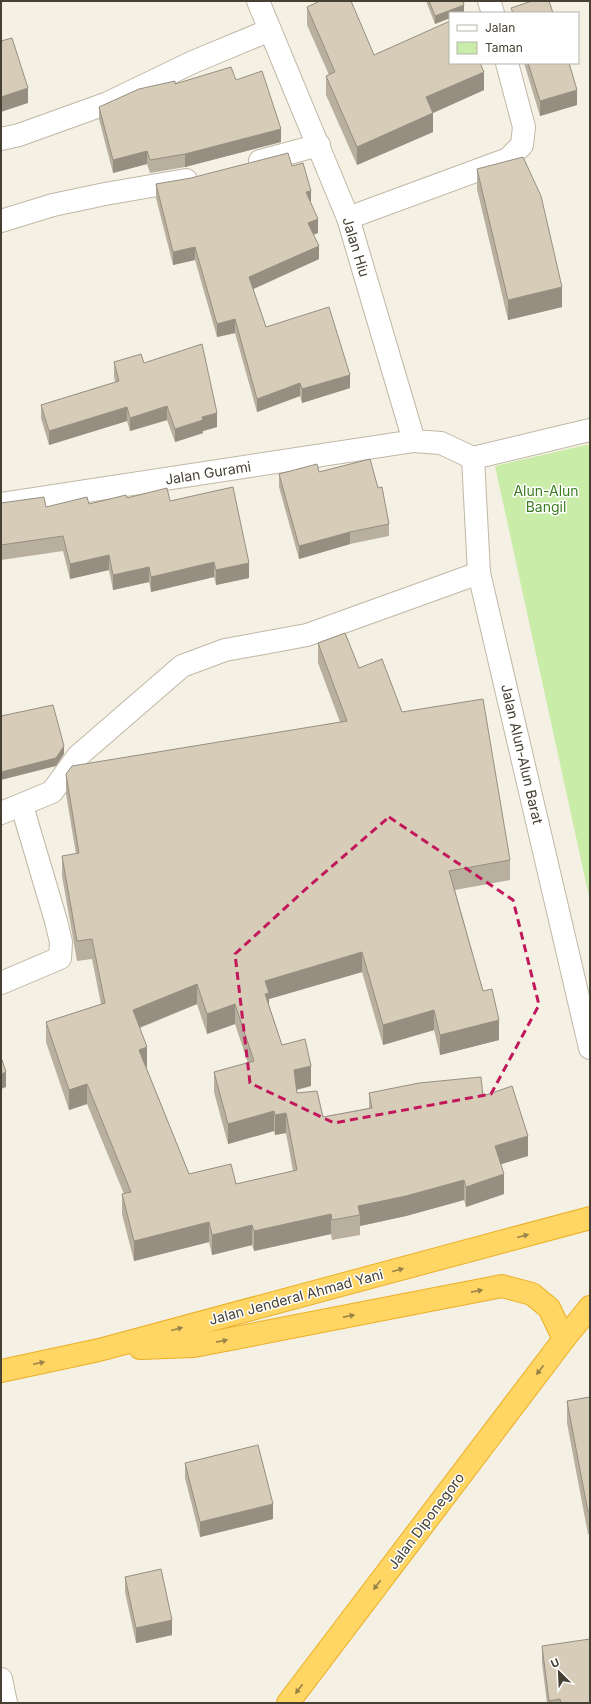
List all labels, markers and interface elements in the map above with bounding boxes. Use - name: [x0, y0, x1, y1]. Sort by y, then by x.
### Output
- legend: [449, 12, 579, 64]
- text: Jalan: [485, 20, 515, 35]
- text: Taman: [485, 40, 523, 55]
- street label: Jalan Hiu: [339, 215, 374, 279]
- street label: Jalan Gurami: [164, 457, 252, 488]
- park label: Alun-Alun Bangil: [513, 482, 579, 515]
- street label: Jalan Alun-Alun Barat: [498, 682, 547, 826]
- one-way arrow: [517, 1233, 530, 1239]
- street label: Jalan Jenderal Ahmad Yani: [207, 1265, 385, 1328]
- one-way arrow: [392, 1267, 404, 1273]
- one-way arrow: [471, 1288, 483, 1294]
- one-way arrow: [343, 1312, 355, 1318]
- one-way arrow: [172, 1326, 184, 1332]
- one-way arrow: [216, 1337, 228, 1343]
- one-way arrow: [33, 1359, 45, 1365]
- one-way arrow: [536, 1364, 544, 1375]
- street label: Jalan Diponegoro: [384, 1469, 467, 1572]
- one-way arrow: [373, 1580, 381, 1590]
- north arrow: [539, 1652, 579, 1692]
- text: U: [548, 1655, 561, 1671]
- one-way arrow: [295, 1683, 303, 1694]

